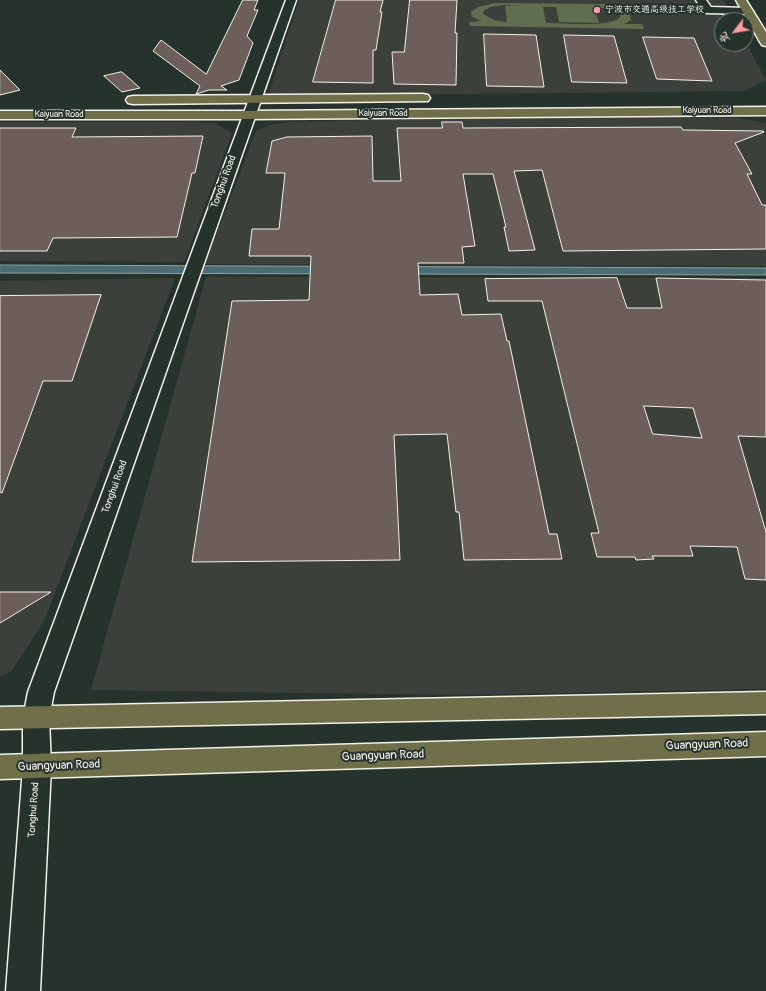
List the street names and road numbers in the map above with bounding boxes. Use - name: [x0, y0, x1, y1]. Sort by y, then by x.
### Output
- street label: Kaiyuan Road: [682, 106, 732, 116]
- street label: Kaiyuan Road: [358, 109, 408, 119]
- street label: Kaiyuan Road: [34, 110, 84, 120]
- street label: Tonghui Road: [209, 154, 239, 210]
- street label: Tonghui Road: [100, 459, 130, 515]
- street label: Guangyuan Road: [665, 736, 749, 754]
- street label: Guangyuan Road: [341, 747, 425, 765]
- street label: Guangyuan Road: [17, 757, 101, 775]
- street label: Tonghui Road: [26, 782, 42, 838]

